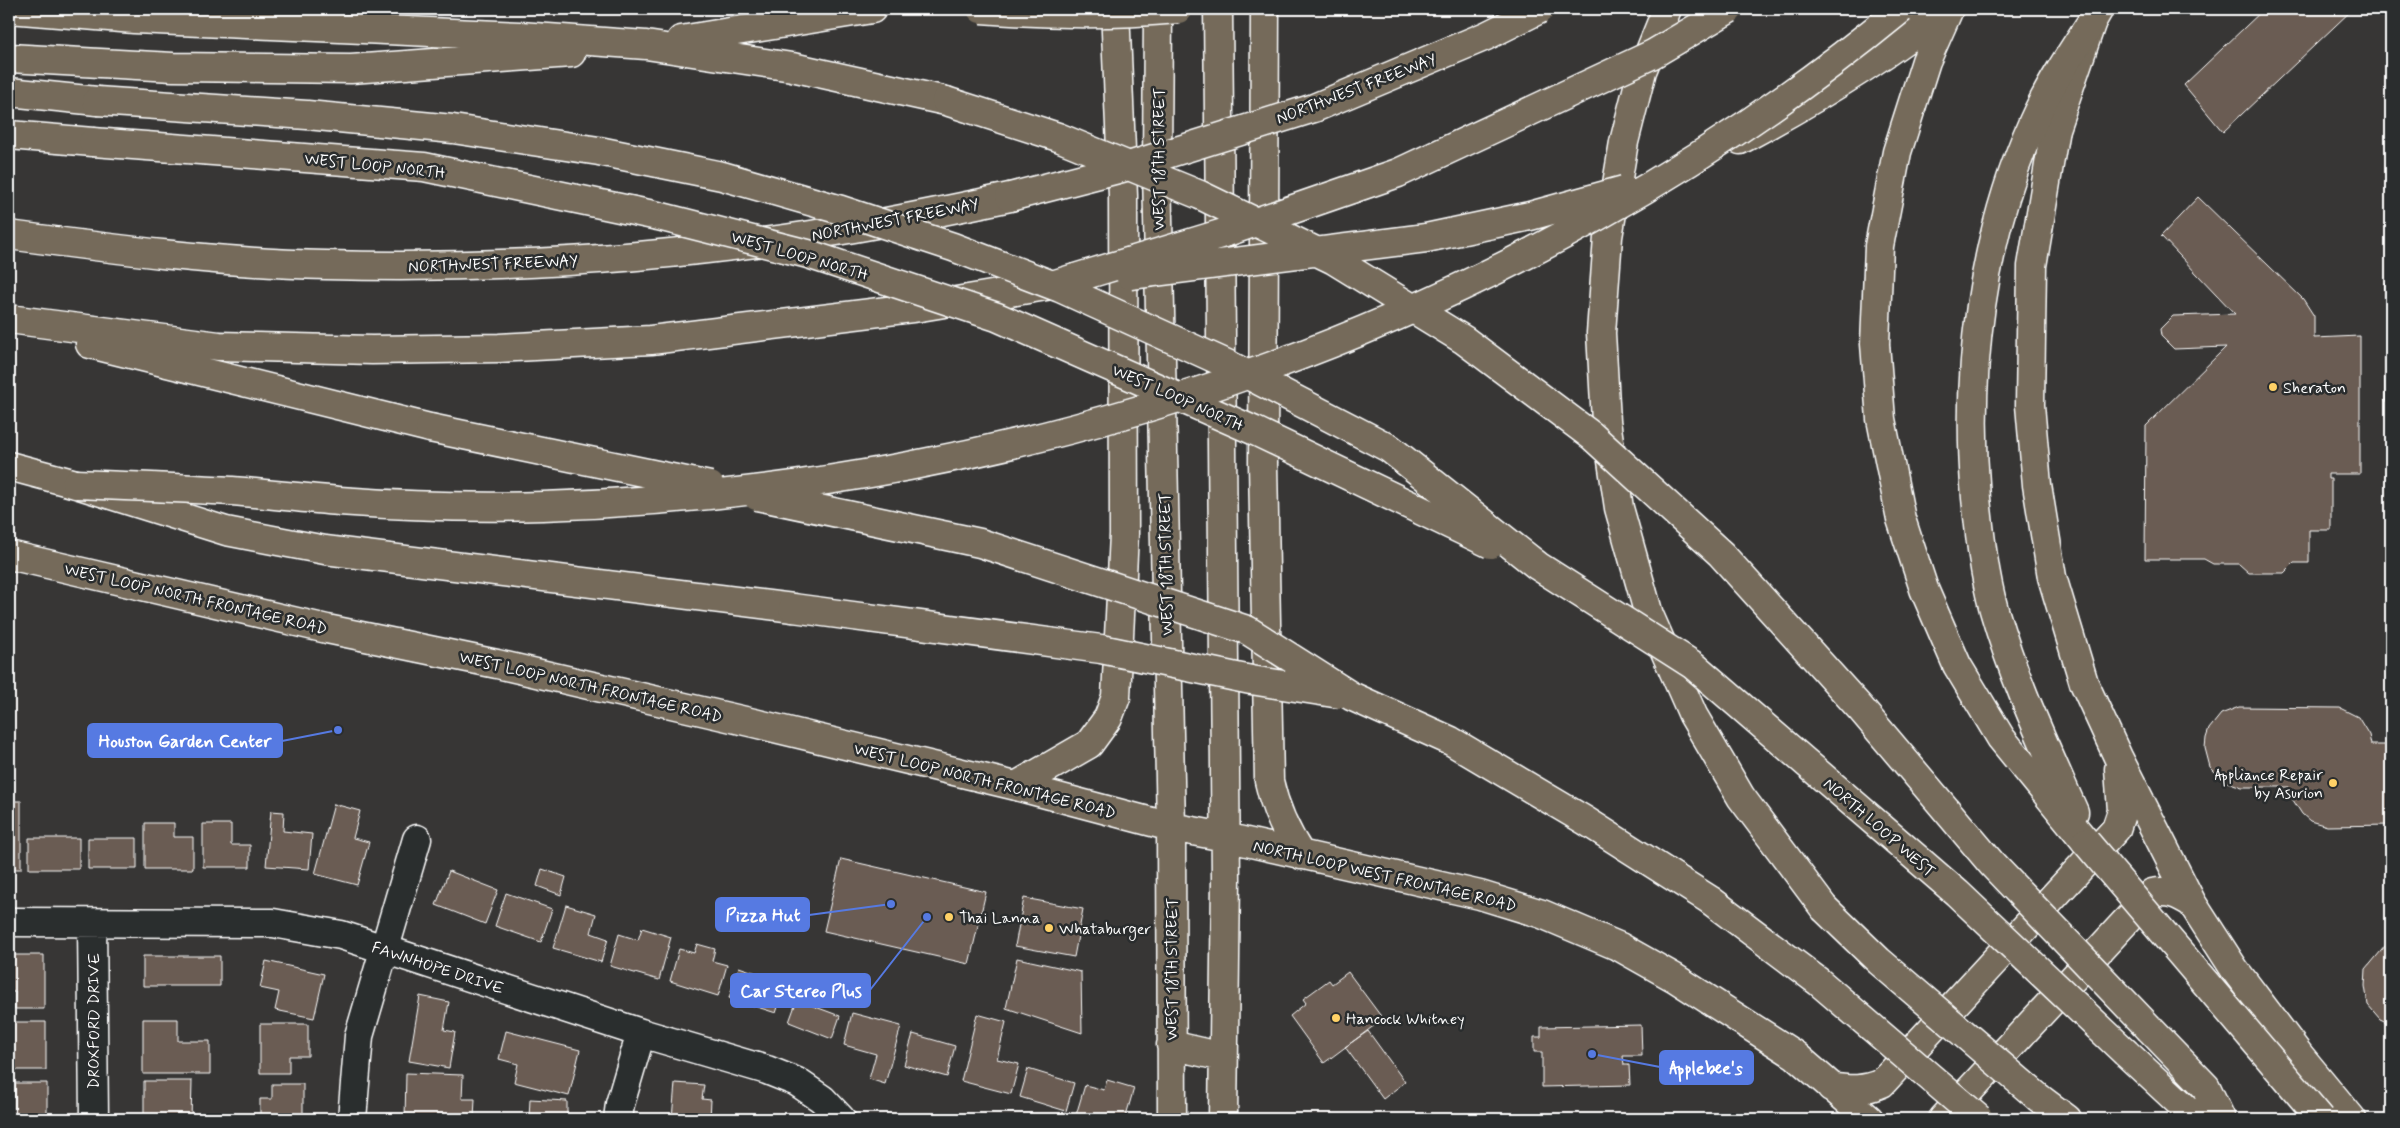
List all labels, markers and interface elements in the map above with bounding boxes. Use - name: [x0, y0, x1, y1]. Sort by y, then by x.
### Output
- street label: NORTHWEST FREEWAY: [1273, 49, 1440, 130]
- street label: WEST 18TH STREET: [1149, 88, 1170, 231]
- street label: WEST LOOP NORTH: [303, 149, 447, 184]
- street label: NORTHWEST FREEWAY: [810, 194, 981, 247]
- street label: WEST LOOP NORTH: [729, 227, 871, 286]
- street label: NORTHWEST FREEWAY: [408, 251, 578, 278]
- street label: WEST LOOP NORTH: [1108, 360, 1247, 437]
- place label: Sheraton: [2283, 378, 2346, 399]
- marker: Sheraton: [2267, 381, 2279, 393]
- street label: WEST 18TH STREET: [1155, 492, 1178, 636]
- street label: WEST LOOP NORTH FRONTAGE ROAD: [62, 559, 329, 640]
- street label: WEST LOOP NORTH FRONTAGE ROAD: [457, 647, 724, 728]
- callout: Houston Garden Center: [88, 724, 282, 757]
- text: Houston Garden Center: [99, 730, 272, 754]
- street label: WEST LOOP NORTH FRONTAGE ROAD: [852, 739, 1118, 824]
- place label: Appliance Repair by Asurion: [2215, 765, 2323, 804]
- street label: NORTH LOOP WEST: [1819, 774, 1939, 883]
- marker: Appliance Repair by Asurion: [2327, 777, 2339, 789]
- street label: NORTH LOOP WEST FRONTAGE ROAD: [1251, 836, 1518, 917]
- callout: Pizza Hut: [716, 898, 809, 931]
- street label: WEST 18TH STREET: [1162, 898, 1183, 1041]
- text: Pizza Hut: [726, 904, 801, 928]
- place label: Thai Lanna: [959, 908, 1040, 929]
- marker: Thai Lanna: [943, 911, 955, 923]
- place label: Whataburger: [1059, 919, 1152, 941]
- marker: Whataburger: [1043, 922, 1055, 934]
- street label: FAWNHOPE DRIVE: [369, 937, 506, 1000]
- street label: DROXFORD DRIVE: [84, 953, 105, 1089]
- callout: Car Stereo Plus: [731, 974, 870, 1007]
- text: Car Stereo Plus: [740, 980, 862, 1004]
- place label: Hancock Whitney: [1346, 1009, 1465, 1030]
- marker: Hancock Whitney: [1330, 1012, 1342, 1024]
- callout: Applebee's: [1660, 1051, 1753, 1084]
- text: Applebee's: [1669, 1057, 1743, 1082]

